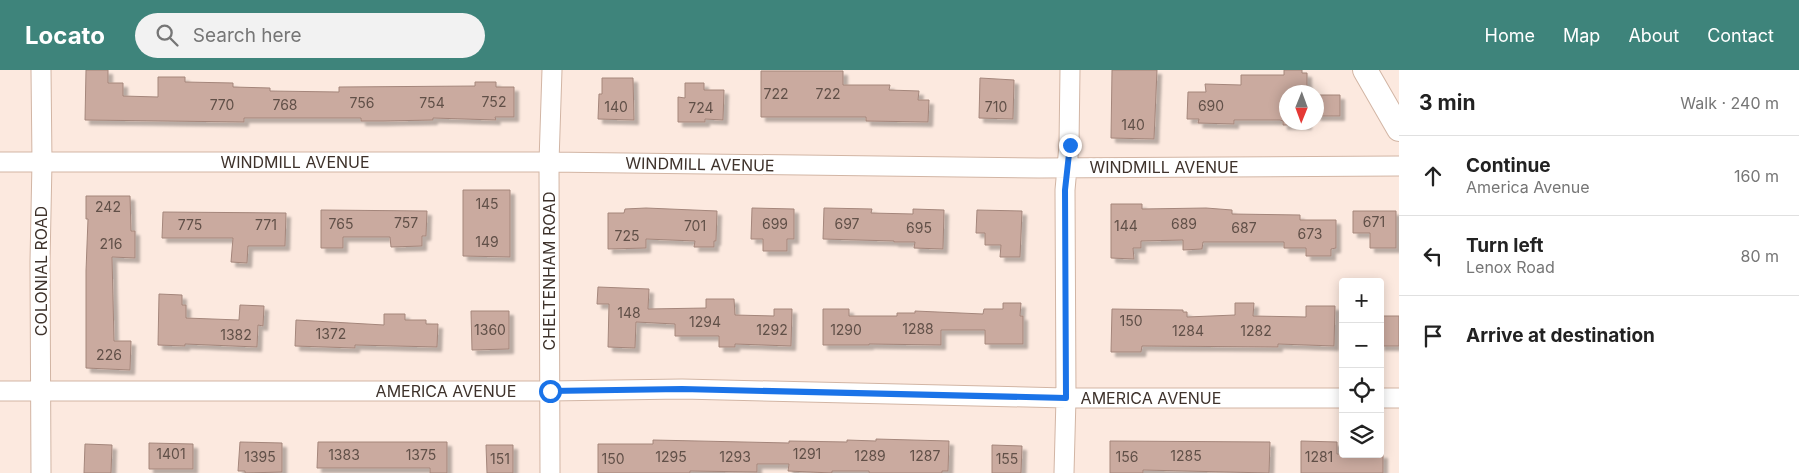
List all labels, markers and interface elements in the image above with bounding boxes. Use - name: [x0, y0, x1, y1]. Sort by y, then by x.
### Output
- search box: [135, 13, 485, 58]
- text: Locato: [25, 21, 105, 50]
- icon: search: [153, 21, 181, 49]
- text: Search here: [193, 24, 301, 47]
- text: Home: [1485, 25, 1535, 46]
- text: Map: [1563, 25, 1600, 46]
- text: About: [1628, 25, 1679, 46]
- text: Contact: [1707, 25, 1774, 46]
- house number: 722: [764, 85, 789, 102]
- house number: 722: [816, 85, 841, 102]
- north arrow: [1279, 85, 1324, 130]
- text: 3 min: [1419, 90, 1475, 115]
- house number: 752: [482, 93, 506, 110]
- text: Walk · 240 m: [1680, 93, 1779, 113]
- house number: 756: [350, 94, 374, 111]
- house number: 754: [419, 94, 445, 111]
- house number: 770: [210, 96, 234, 113]
- house number: 768: [272, 96, 298, 113]
- house number: 690: [1198, 97, 1224, 114]
- house number: 140: [604, 98, 628, 115]
- house number: 710: [985, 98, 1007, 115]
- house number: 724: [688, 99, 714, 116]
- house number: 140: [1121, 116, 1145, 133]
- route end: [1059, 134, 1082, 157]
- street label: WINDMILL AVENUE: [220, 152, 370, 172]
- street label: WINDMILL AVENUE: [625, 153, 775, 175]
- text: Continue: [1466, 154, 1551, 177]
- street label: WINDMILL AVENUE: [1089, 157, 1239, 177]
- icon: ahead: [1419, 162, 1447, 190]
- text: 160 m: [1734, 166, 1779, 186]
- text: America Avenue: [1466, 177, 1590, 197]
- street label: CHELTENHAM ROAD: [539, 191, 559, 351]
- house number: 145: [475, 195, 499, 212]
- house number: 242: [95, 198, 121, 215]
- street label: COLONIAL ROAD: [31, 206, 51, 336]
- house number: 671: [1363, 213, 1385, 230]
- house number: 757: [394, 214, 418, 231]
- house number: 765: [329, 215, 353, 232]
- house number: 699: [762, 215, 788, 232]
- house number: 697: [834, 215, 860, 232]
- house number: 689: [1171, 215, 1197, 232]
- house number: 775: [178, 216, 202, 233]
- house number: 771: [255, 216, 277, 233]
- house number: 701: [684, 217, 706, 234]
- house number: 144: [1114, 217, 1138, 234]
- house number: 695: [906, 219, 932, 236]
- house number: 687: [1231, 219, 1257, 236]
- house number: 673: [1297, 225, 1323, 242]
- house number: 725: [615, 227, 639, 244]
- house number: 149: [475, 233, 499, 250]
- text: Turn left: [1466, 234, 1544, 257]
- house number: 216: [100, 235, 122, 252]
- icon: left: [1419, 242, 1447, 270]
- text: 80 m: [1740, 246, 1779, 266]
- text: Lenox Road: [1466, 257, 1555, 277]
- map controls: [1339, 278, 1384, 458]
- button: +: [1339, 278, 1384, 323]
- house number: 148: [617, 304, 641, 321]
- house number: 150: [1119, 312, 1143, 329]
- house number: 1294: [689, 313, 721, 330]
- house number: 1288: [902, 320, 934, 337]
- house number: 1360: [474, 321, 506, 338]
- house number: 1292: [756, 321, 788, 338]
- house number: 1290: [830, 321, 862, 338]
- house number: 1284: [1172, 322, 1204, 339]
- house number: 1282: [1240, 322, 1272, 339]
- icon: arrive: [1419, 322, 1447, 350]
- button: −: [1339, 323, 1384, 368]
- text: Arrive at destination: [1466, 324, 1655, 347]
- house number: 1372: [316, 325, 346, 342]
- house number: 1382: [220, 326, 252, 343]
- house number: 226: [96, 346, 122, 363]
- button: locate: [1339, 368, 1384, 413]
- route start: [539, 380, 562, 403]
- street label: AMERICA AVENUE: [376, 381, 516, 401]
- street label: AMERICA AVENUE: [1081, 388, 1221, 408]
- button: layers: [1339, 413, 1384, 458]
- house number: 1401: [156, 445, 186, 462]
- house number: 1291: [793, 445, 821, 462]
- house number: 1383: [328, 446, 360, 463]
- house number: 1375: [406, 446, 436, 463]
- house number: 1289: [854, 447, 886, 464]
- house number: 1287: [910, 447, 940, 464]
- house number: 1285: [1170, 447, 1202, 464]
- house number: 1395: [244, 448, 276, 465]
- house number: 1295: [655, 448, 687, 465]
- house number: 1293: [719, 448, 751, 465]
- house number: 156: [1116, 448, 1138, 465]
- house number: 1281: [1305, 448, 1333, 465]
- house number: 151: [490, 450, 510, 467]
- house number: 150: [601, 450, 625, 467]
- house number: 155: [996, 450, 1018, 467]

